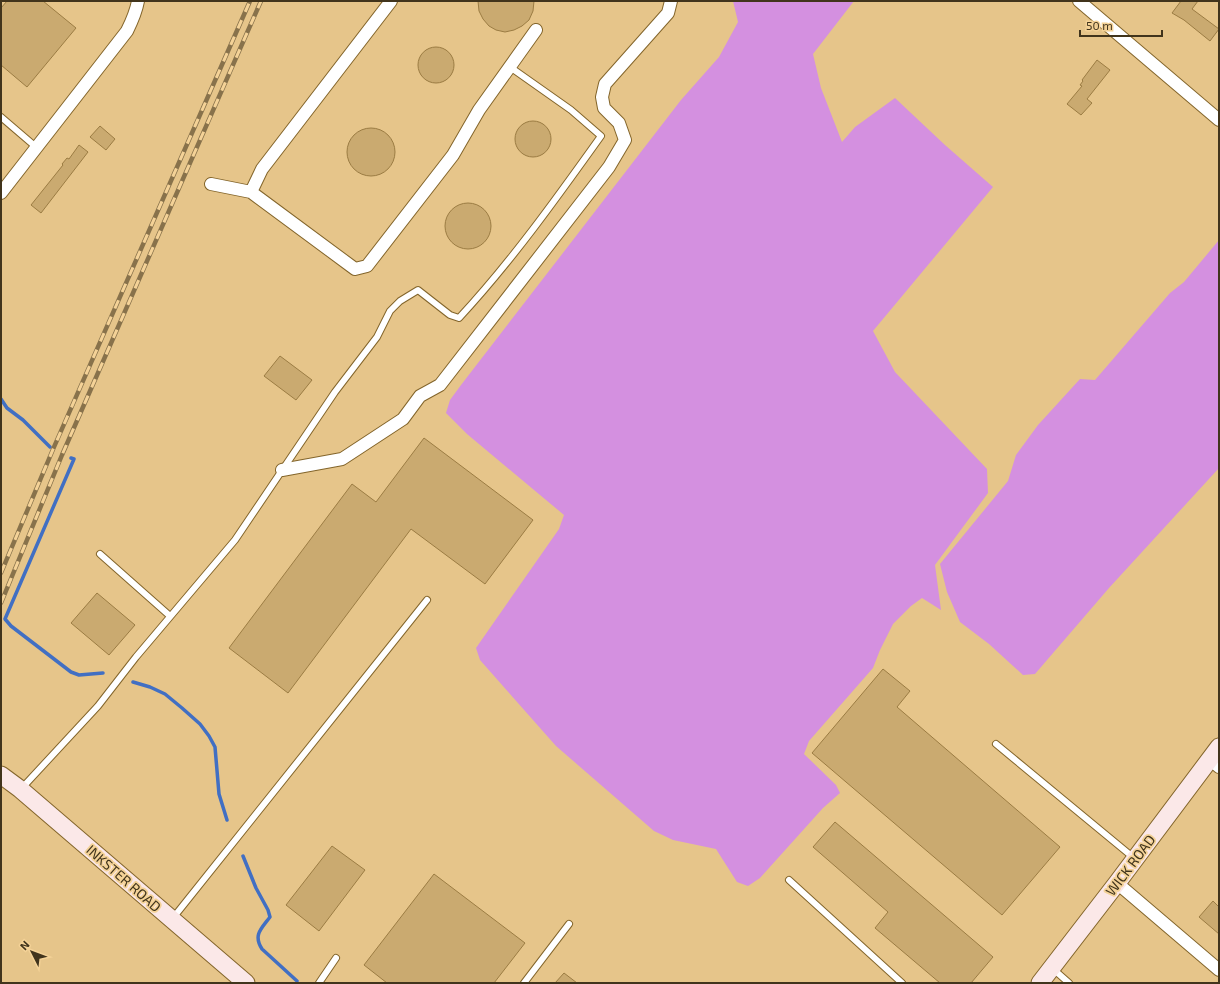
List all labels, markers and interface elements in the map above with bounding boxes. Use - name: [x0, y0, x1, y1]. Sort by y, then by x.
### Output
- scale bar: [1080, 12, 1162, 38]
- text: 50 m: [1086, 18, 1113, 32]
- street label: WICK ROAD: [1102, 831, 1158, 899]
- street label: INKSTER ROAD: [83, 841, 165, 915]
- north arrow: [12, 932, 52, 972]
- text: N: [17, 938, 32, 952]

